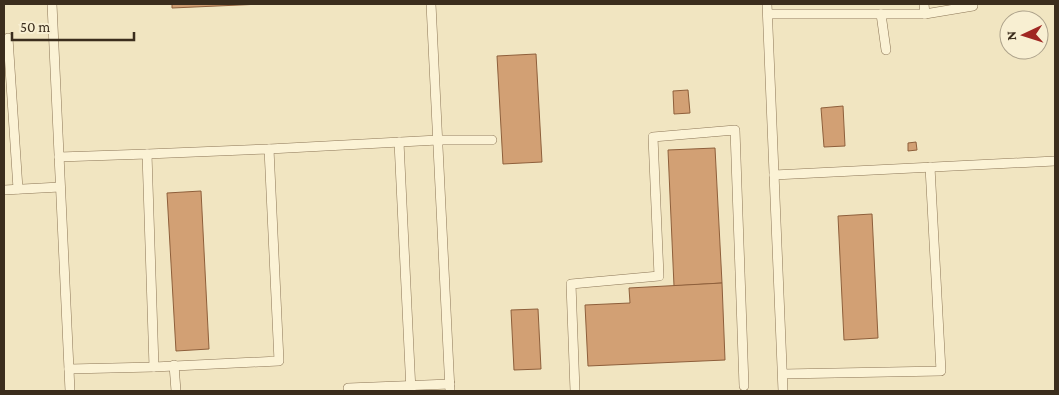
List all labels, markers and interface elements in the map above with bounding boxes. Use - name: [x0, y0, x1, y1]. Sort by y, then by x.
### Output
- scale bar: [12, 10, 135, 42]
- north arrow: [999, 10, 1049, 60]
- text: 50 m: [20, 19, 50, 35]
- text: N: [1003, 30, 1019, 41]

